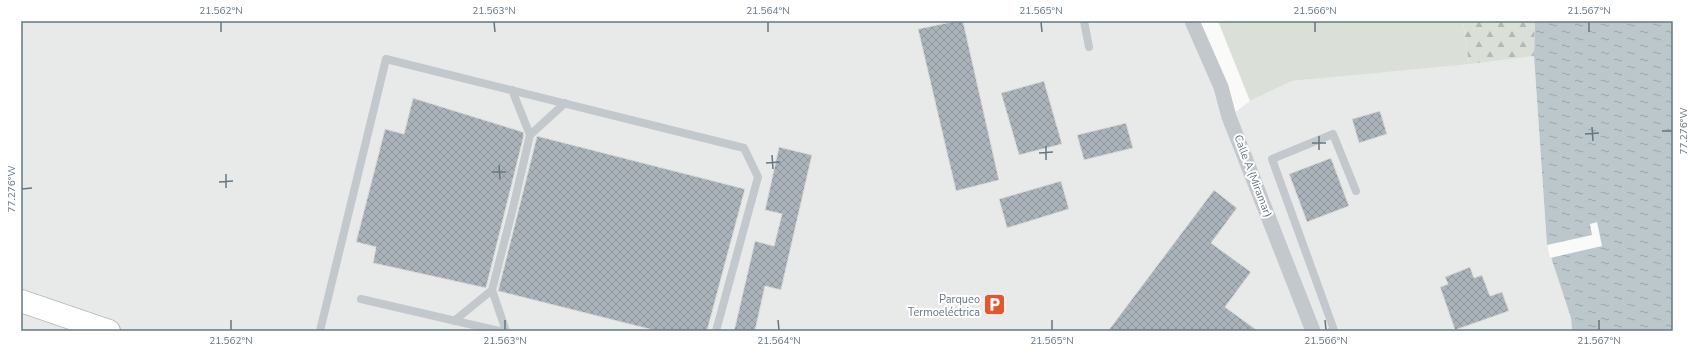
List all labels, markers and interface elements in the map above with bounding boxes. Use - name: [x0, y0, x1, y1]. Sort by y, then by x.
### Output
- text: 21.562°N: [199, 4, 243, 18]
- text: 21.563°N: [472, 4, 516, 18]
- text: 21.564°N: [746, 4, 790, 18]
- text: 21.565°N: [1019, 4, 1063, 18]
- text: 21.566°N: [1293, 4, 1337, 18]
- text: 21.567°N: [1567, 4, 1611, 18]
- text: 77.276°W: [1677, 107, 1691, 155]
- street label: Calle A (Miramar): [1230, 133, 1276, 219]
- text: 77.276°W: [5, 165, 19, 213]
- place label: Parqueo Termoeléctrica: [908, 292, 980, 320]
- parking icon: Parqueo Termoeléctrica: [982, 292, 1008, 318]
- text: 21.562°N: [209, 334, 253, 348]
- text: 21.563°N: [483, 334, 527, 348]
- text: 21.564°N: [757, 334, 801, 348]
- text: 21.565°N: [1030, 334, 1074, 348]
- text: 21.566°N: [1304, 334, 1348, 348]
- text: 21.567°N: [1577, 334, 1621, 348]

